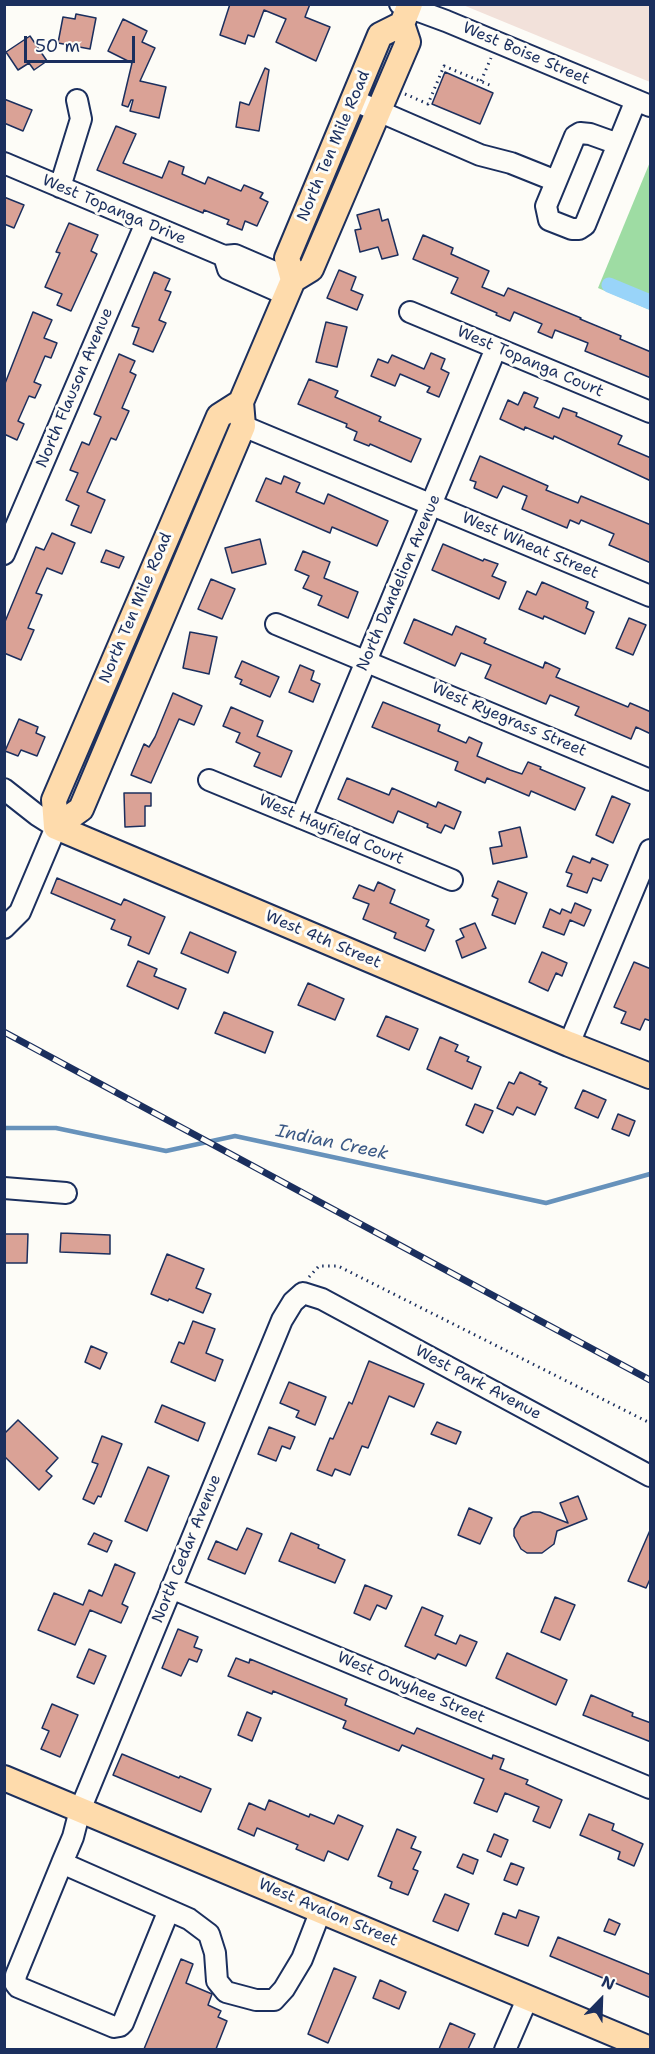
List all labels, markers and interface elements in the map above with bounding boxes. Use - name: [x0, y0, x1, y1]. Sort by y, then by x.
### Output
- street label: West Boise Street: [460, 19, 592, 89]
- scale bar: [27, 24, 138, 62]
- text: 50 m: [35, 34, 80, 58]
- street label: North Ten Mile Road: [294, 68, 374, 224]
- street label: West Topanga Drive: [39, 171, 189, 249]
- street label: North Flauson Avenue: [33, 305, 117, 471]
- street label: West Topanga Court: [454, 322, 606, 402]
- street label: North Dandelion Avenue: [353, 492, 445, 674]
- street label: West Wheat Street: [459, 509, 601, 583]
- street label: North Ten Mile Road: [96, 530, 176, 686]
- street label: West Ryegrass Street: [429, 679, 589, 761]
- street label: West Hayfield Court: [256, 791, 406, 869]
- street label: West 4th Street: [262, 907, 384, 973]
- water label: Indian Creek: [274, 1121, 390, 1165]
- street label: West Park Avenue: [412, 1342, 544, 1424]
- street label: North Cedar Avenue: [148, 1472, 226, 1626]
- street label: West Owyhee Street: [334, 1648, 488, 1728]
- street label: West Avalon Street: [255, 1875, 401, 1951]
- north arrow: [571, 1970, 631, 2030]
- text: N: [598, 1971, 618, 1995]

